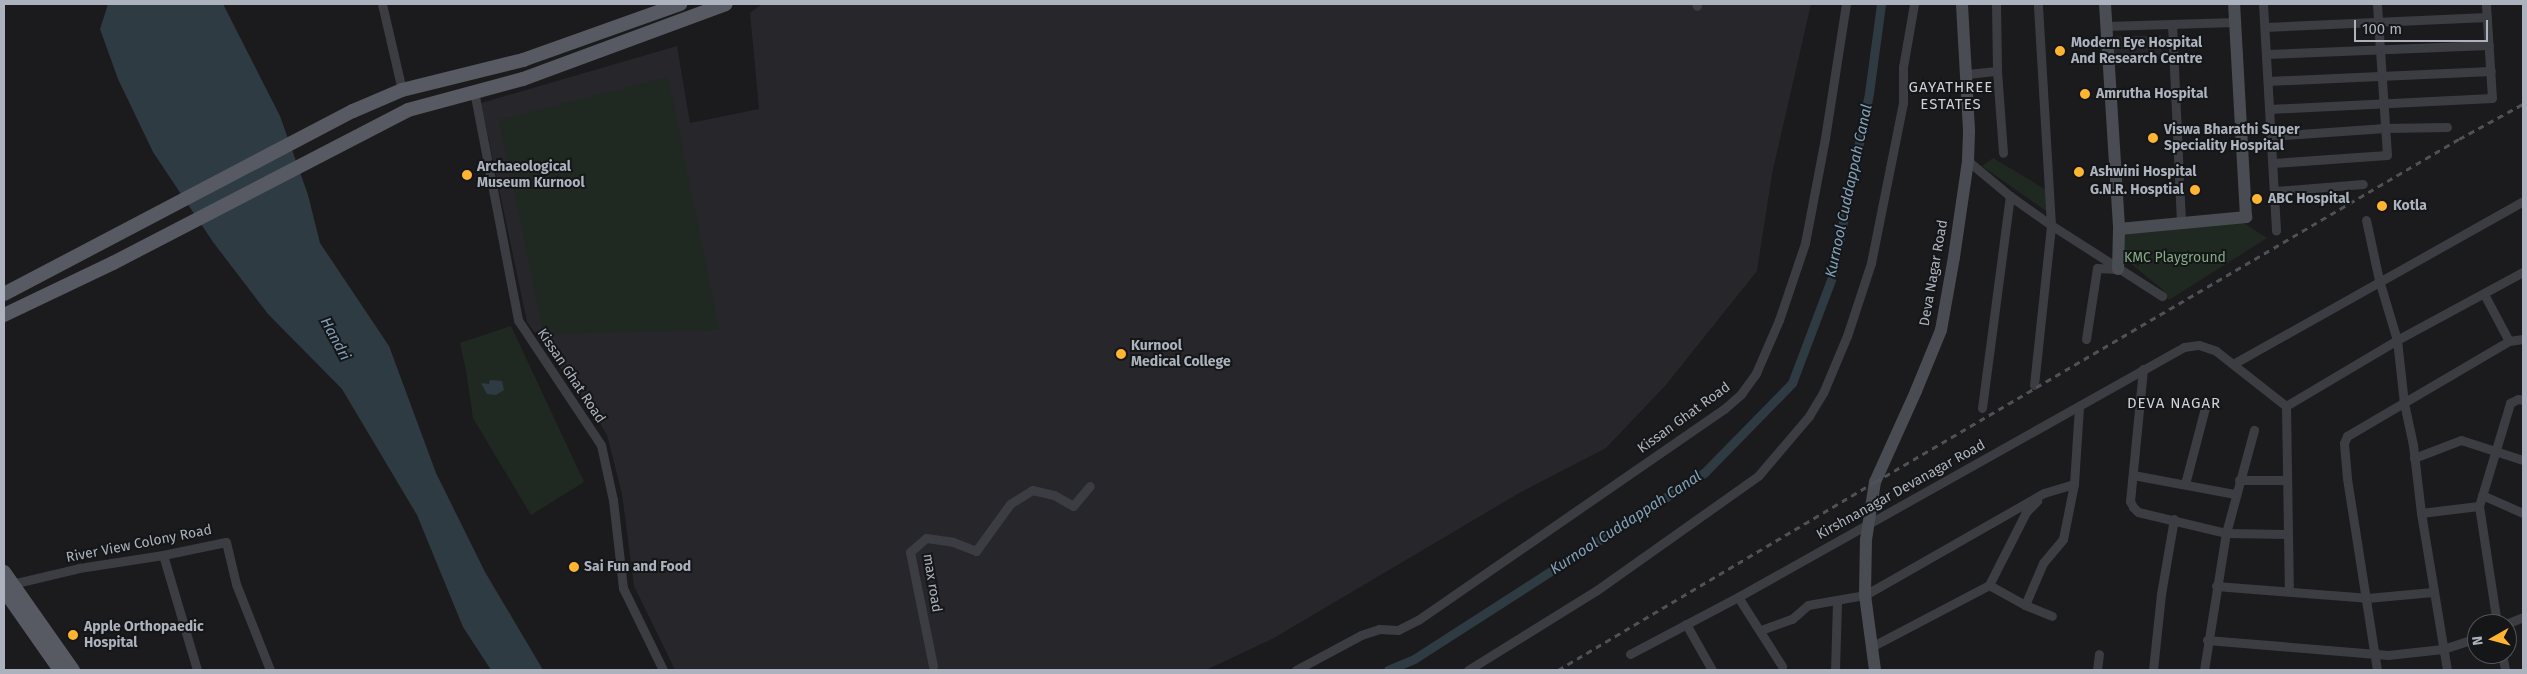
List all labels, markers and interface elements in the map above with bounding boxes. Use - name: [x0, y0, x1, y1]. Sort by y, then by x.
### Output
- scale bar: [2357, 10, 2491, 42]
- text: 100 m: [2362, 20, 2402, 38]
- place label: Modern Eye Hospital And Research Centre: [2071, 35, 2202, 68]
- marker: Modern Eye Hospital And Research Centre: [2053, 44, 2067, 58]
- district label: GAYATHREE ESTATES: [1907, 78, 1995, 113]
- place label: Amrutha Hospital: [2096, 86, 2208, 102]
- marker: Amrutha Hospital: [2078, 87, 2092, 101]
- water label: Kurnool Cuddappah Canal: [1822, 103, 1876, 279]
- place label: Viswa Bharathi Super Speciality Hospital: [2164, 122, 2299, 154]
- marker: Viswa Bharathi Super Speciality Hospital: [2146, 131, 2160, 145]
- place label: Archaeological Museum Kurnool: [477, 159, 585, 192]
- place label: Ashwini Hospital: [2090, 164, 2196, 180]
- marker: Ashwini Hospital: [2072, 165, 2086, 179]
- marker: Archaeological Museum Kurnool: [461, 169, 473, 181]
- place label: G.N.R. Hosptial: [2090, 182, 2184, 198]
- marker: G.N.R. Hosptial: [2188, 183, 2202, 197]
- place label: ABC Hospital: [2268, 191, 2350, 207]
- marker: ABC Hospital: [2250, 192, 2264, 206]
- place label: Kotla: [2393, 198, 2427, 214]
- marker: Kotla: [2375, 199, 2389, 213]
- street label: Deva Nagar Road: [1916, 219, 1952, 327]
- park label: KMC Playground: [2124, 250, 2226, 266]
- water label: Handri: [316, 314, 354, 364]
- street label: Kissan Ghat Road: [533, 326, 609, 426]
- place label: Kurnool Medical College: [1131, 338, 1231, 371]
- marker: Kurnool Medical College: [1115, 348, 1127, 360]
- street label: Kissan Ghat Road: [1634, 379, 1734, 457]
- district label: DEVA NAGAR: [2126, 395, 2222, 413]
- street label: Kirshnanagar Devanagar Road: [1814, 437, 1988, 543]
- water label: Kurnool Cuddappah Canal: [1547, 467, 1705, 579]
- street label: River View Colony Road: [65, 522, 213, 566]
- street label: max road: [919, 552, 945, 614]
- place label: Sai Fun and Food: [584, 559, 691, 575]
- marker: Sai Fun and Food: [568, 561, 580, 573]
- north arrow: [2467, 614, 2517, 664]
- place label: Apple Orthopaedic Hospital: [84, 619, 204, 652]
- marker: Apple Orthopaedic Hospital: [66, 628, 80, 642]
- text: N: [2469, 635, 2487, 646]

